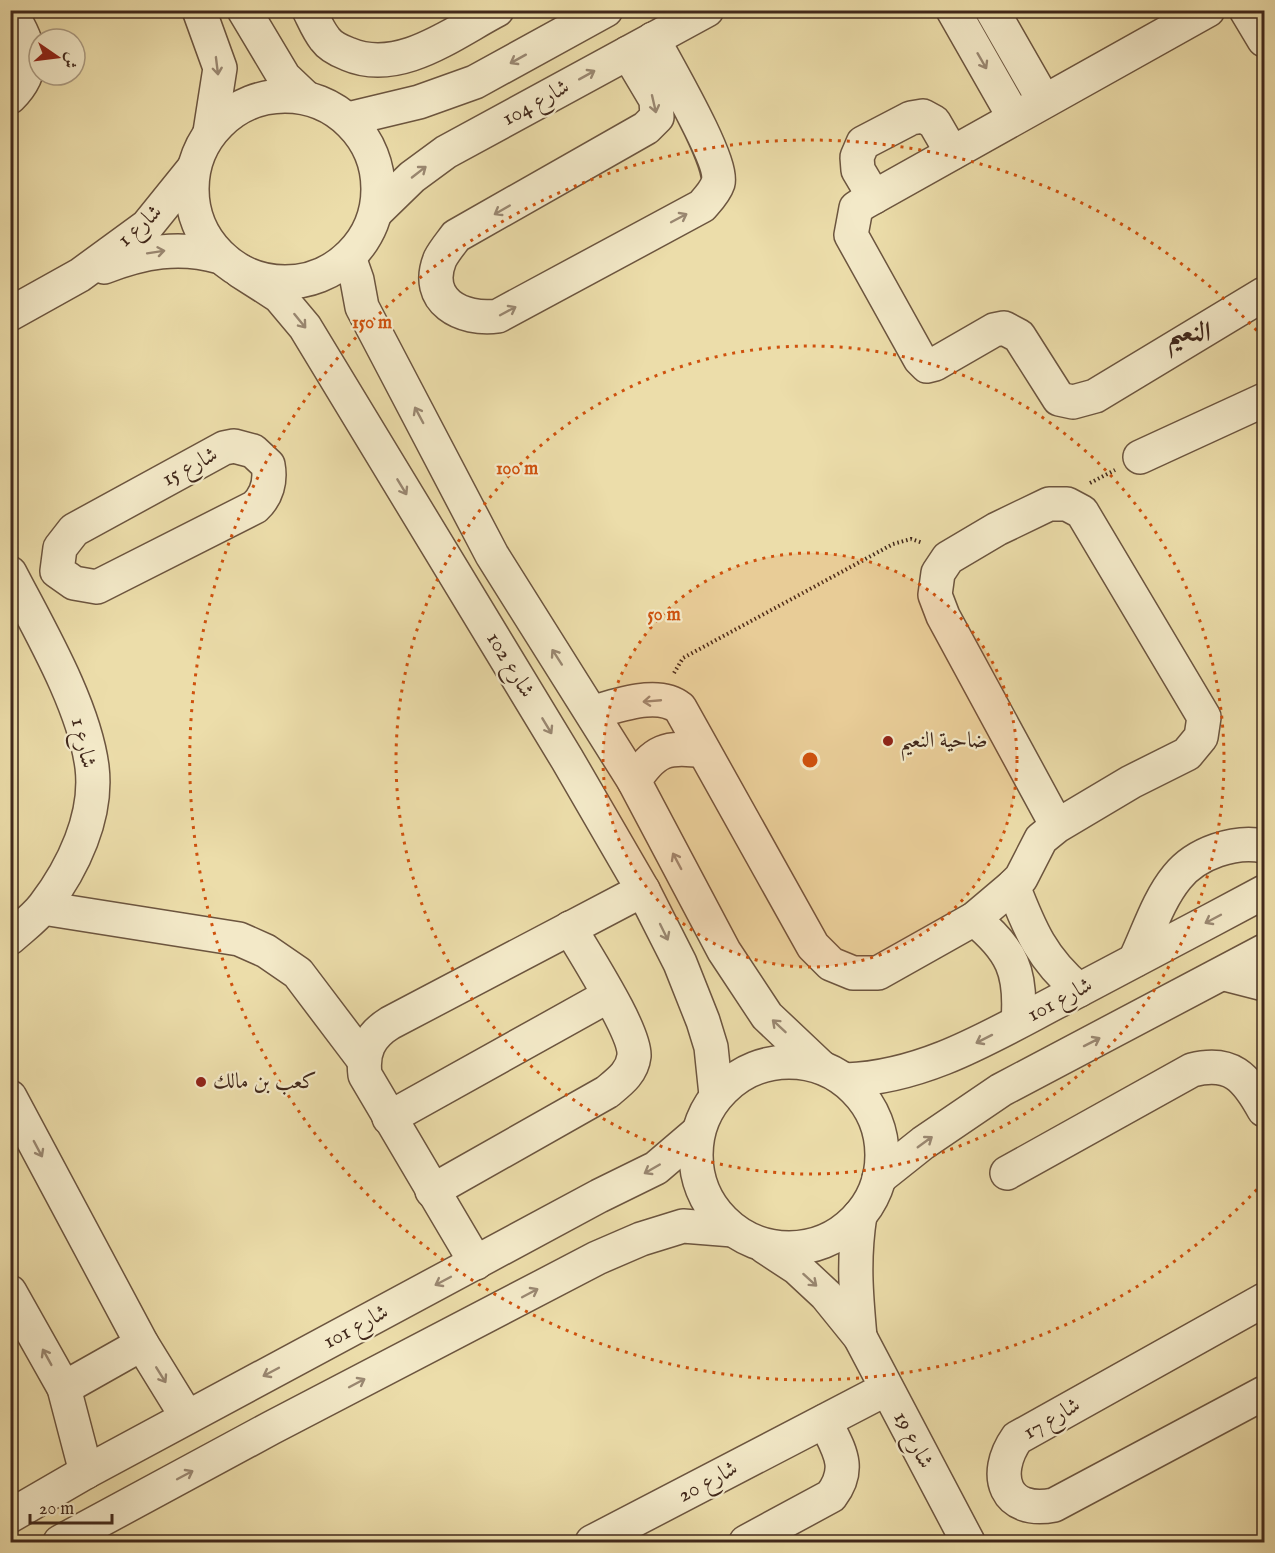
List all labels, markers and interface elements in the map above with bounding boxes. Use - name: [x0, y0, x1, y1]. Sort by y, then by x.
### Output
- north arrow: [27, 27, 87, 87]
- text: ش: [58, 50, 81, 70]
- one-way arrow: [977, 52, 989, 69]
- one-way arrow: [510, 53, 527, 65]
- one-way arrow: [212, 55, 223, 75]
- one-way arrow: [578, 69, 596, 80]
- street label: شارع 104: [497, 73, 576, 135]
- one-way arrow: [649, 94, 661, 113]
- one-way arrow: [411, 166, 427, 179]
- street label: شارع 1: [112, 198, 170, 256]
- one-way arrow: [493, 205, 511, 216]
- one-way arrow: [670, 212, 688, 223]
- one-way arrow: [145, 247, 165, 258]
- one-way arrow: [498, 305, 516, 316]
- text: 150 m: [352, 312, 392, 335]
- one-way arrow: [294, 313, 307, 329]
- district label: النعيم: [1167, 316, 1211, 359]
- one-way arrow: [412, 406, 424, 424]
- street label: شارع 15: [157, 441, 224, 496]
- text: 100 m: [496, 458, 538, 481]
- one-way arrow: [397, 478, 409, 495]
- text: 50 m: [647, 604, 681, 627]
- street label: شارع 102: [477, 627, 541, 705]
- one-way arrow: [551, 648, 564, 665]
- one-way arrow: [643, 696, 663, 707]
- street label: شارع 1: [61, 715, 102, 772]
- one-way arrow: [541, 717, 553, 734]
- place label: ضاحية النعيم: [900, 727, 988, 761]
- marker: ضاحية النعيم: [881, 734, 895, 748]
- centre of rings: [800, 750, 820, 770]
- one-way arrow: [671, 853, 683, 870]
- one-way arrow: [1204, 914, 1222, 926]
- one-way arrow: [659, 922, 670, 940]
- street label: شارع 101: [1023, 971, 1099, 1031]
- one-way arrow: [771, 1019, 786, 1034]
- one-way arrow: [976, 1034, 994, 1045]
- one-way arrow: [1083, 1036, 1101, 1047]
- place label: كعب بن مالك: [213, 1068, 317, 1096]
- marker: كعب بن مالك: [194, 1075, 208, 1089]
- one-way arrow: [917, 1135, 933, 1148]
- one-way arrow: [32, 1140, 44, 1157]
- one-way arrow: [644, 1163, 661, 1175]
- one-way arrow: [803, 1273, 818, 1287]
- one-way arrow: [435, 1275, 452, 1287]
- one-way arrow: [521, 1287, 539, 1298]
- street label: شارع 101: [319, 1298, 395, 1358]
- one-way arrow: [41, 1349, 52, 1367]
- one-way arrow: [156, 1366, 168, 1383]
- one-way arrow: [263, 1366, 280, 1378]
- one-way arrow: [348, 1377, 366, 1388]
- street label: شارع 17: [1018, 1392, 1087, 1449]
- street label: شارع 19: [884, 1407, 940, 1475]
- street label: شارع 20: [673, 1455, 744, 1512]
- one-way arrow: [176, 1469, 193, 1481]
- scale bar: [30, 1487, 112, 1525]
- text: 20 m: [39, 1498, 74, 1521]

